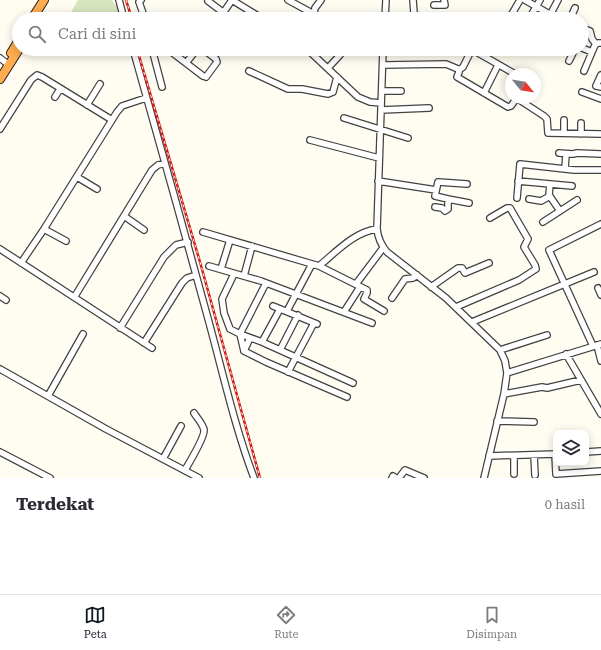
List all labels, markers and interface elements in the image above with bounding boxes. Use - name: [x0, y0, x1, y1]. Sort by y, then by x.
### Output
- search box: [12, 12, 589, 56]
- icon: search: [26, 23, 48, 45]
- text: Cari di sini: [58, 25, 136, 43]
- north arrow: [505, 68, 541, 104]
- map controls: [553, 430, 589, 466]
- button: layers: [553, 430, 589, 466]
- text: Terdekat: [16, 494, 94, 514]
- text: 0 hasil: [545, 497, 585, 512]
- tab: Peta: [84, 604, 107, 641]
- tab: Rute: [274, 604, 299, 641]
- tab: Disimpan: [466, 604, 517, 641]

